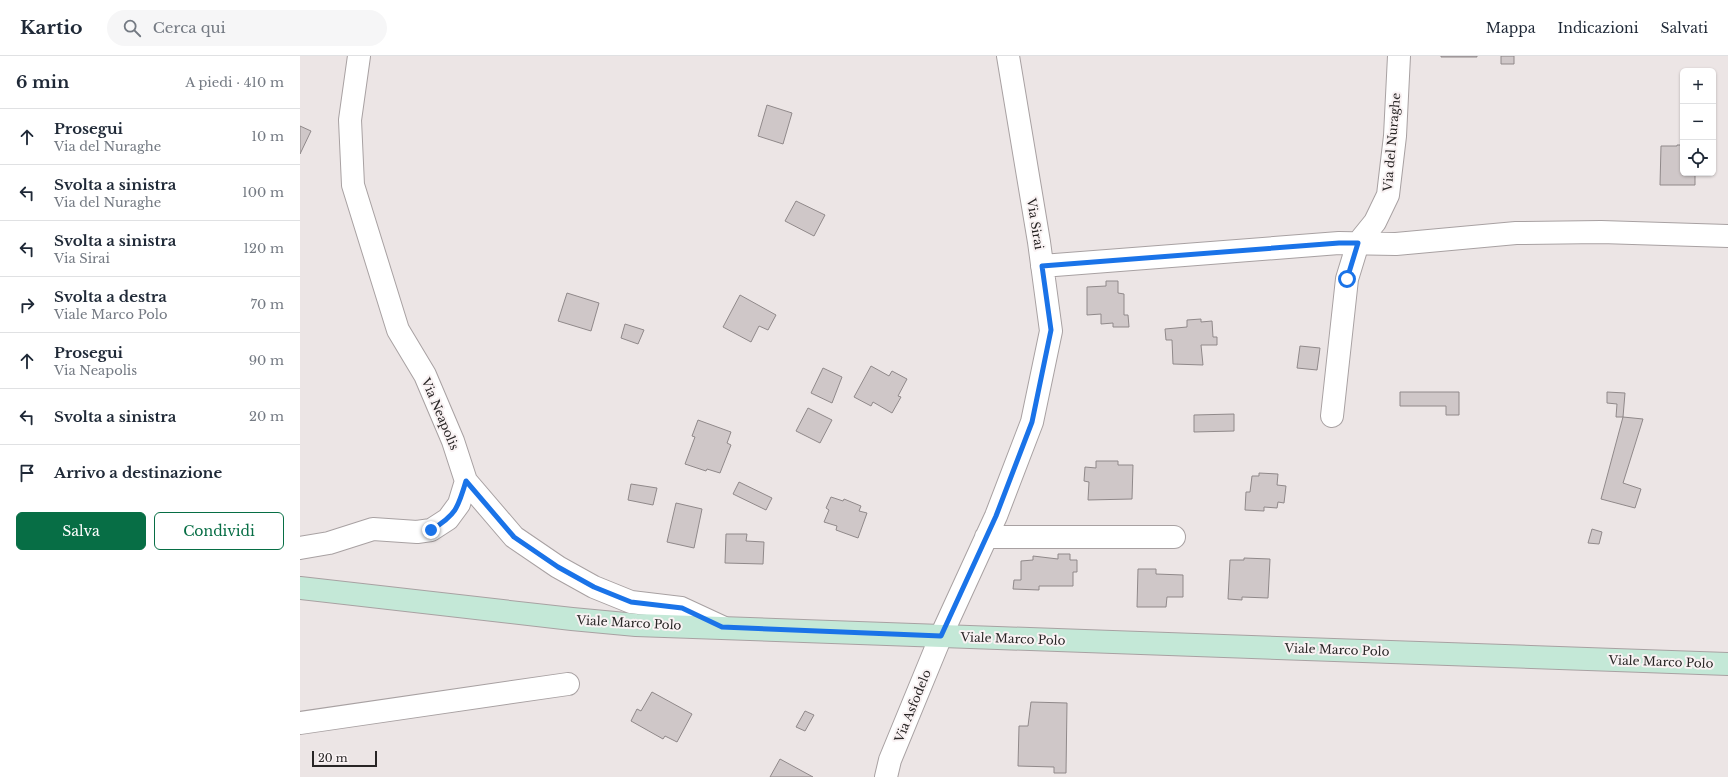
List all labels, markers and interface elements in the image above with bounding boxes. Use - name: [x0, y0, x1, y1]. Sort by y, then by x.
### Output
- search box: [107, 10, 387, 46]
- text: Kartio: [20, 16, 83, 39]
- icon: search: [121, 17, 143, 39]
- text: Cerca qui: [153, 18, 226, 37]
- text: Mappa: [1486, 19, 1535, 37]
- text: Indicazioni: [1557, 19, 1639, 37]
- text: Salvati: [1661, 19, 1708, 37]
- map controls: [1680, 68, 1716, 176]
- button: +: [1680, 68, 1716, 104]
- text: 6 min: [16, 72, 69, 93]
- text: A piedi · 410 m: [185, 74, 284, 91]
- street label: Via del Nuraghe: [1380, 92, 1403, 193]
- button: −: [1680, 104, 1716, 140]
- text: Prosegui: [54, 119, 123, 138]
- icon: ahead: [16, 126, 38, 148]
- text: 10 m: [251, 128, 284, 145]
- text: Via del Nuraghe: [54, 138, 161, 155]
- button: locate: [1680, 140, 1716, 176]
- text: Svolta a sinistra: [54, 175, 176, 194]
- icon: left: [16, 182, 38, 204]
- text: 100 m: [242, 184, 284, 201]
- text: Via del Nuraghe: [54, 194, 161, 211]
- street label: Via Sirai: [1024, 196, 1047, 251]
- text: Svolta a sinistra: [54, 231, 176, 250]
- icon: left: [16, 238, 38, 260]
- text: 120 m: [243, 240, 284, 257]
- text: Via Sirai: [54, 250, 110, 267]
- route start: [1338, 270, 1356, 288]
- text: Svolta a destra: [54, 287, 167, 306]
- icon: right: [16, 294, 38, 316]
- text: 70 m: [251, 296, 284, 313]
- text: Viale Marco Polo: [54, 306, 168, 323]
- text: Prosegui: [54, 343, 123, 362]
- icon: ahead: [16, 350, 38, 372]
- text: 90 m: [249, 352, 284, 369]
- text: Via Neapolis: [54, 362, 137, 379]
- street label: Via Neapolis: [418, 375, 462, 452]
- icon: left: [16, 406, 38, 428]
- text: Svolta a sinistra: [54, 407, 176, 426]
- text: 20 m: [249, 408, 284, 425]
- icon: arrive: [16, 462, 38, 484]
- text: Arrivo a destinazione: [54, 463, 222, 482]
- button: Salva: [16, 512, 146, 550]
- button: Condividi: [154, 512, 284, 550]
- route end: [422, 521, 440, 539]
- street label: Viale Marco Polo: [575, 612, 682, 633]
- street label: Viale Marco Polo: [959, 629, 1066, 648]
- street label: Viale Marco Polo: [1283, 640, 1390, 659]
- street label: Viale Marco Polo: [1607, 652, 1714, 671]
- street label: Via Asfodelo: [891, 667, 934, 745]
- scale bar: [312, 749, 377, 768]
- text: 20 m: [318, 751, 348, 765]

